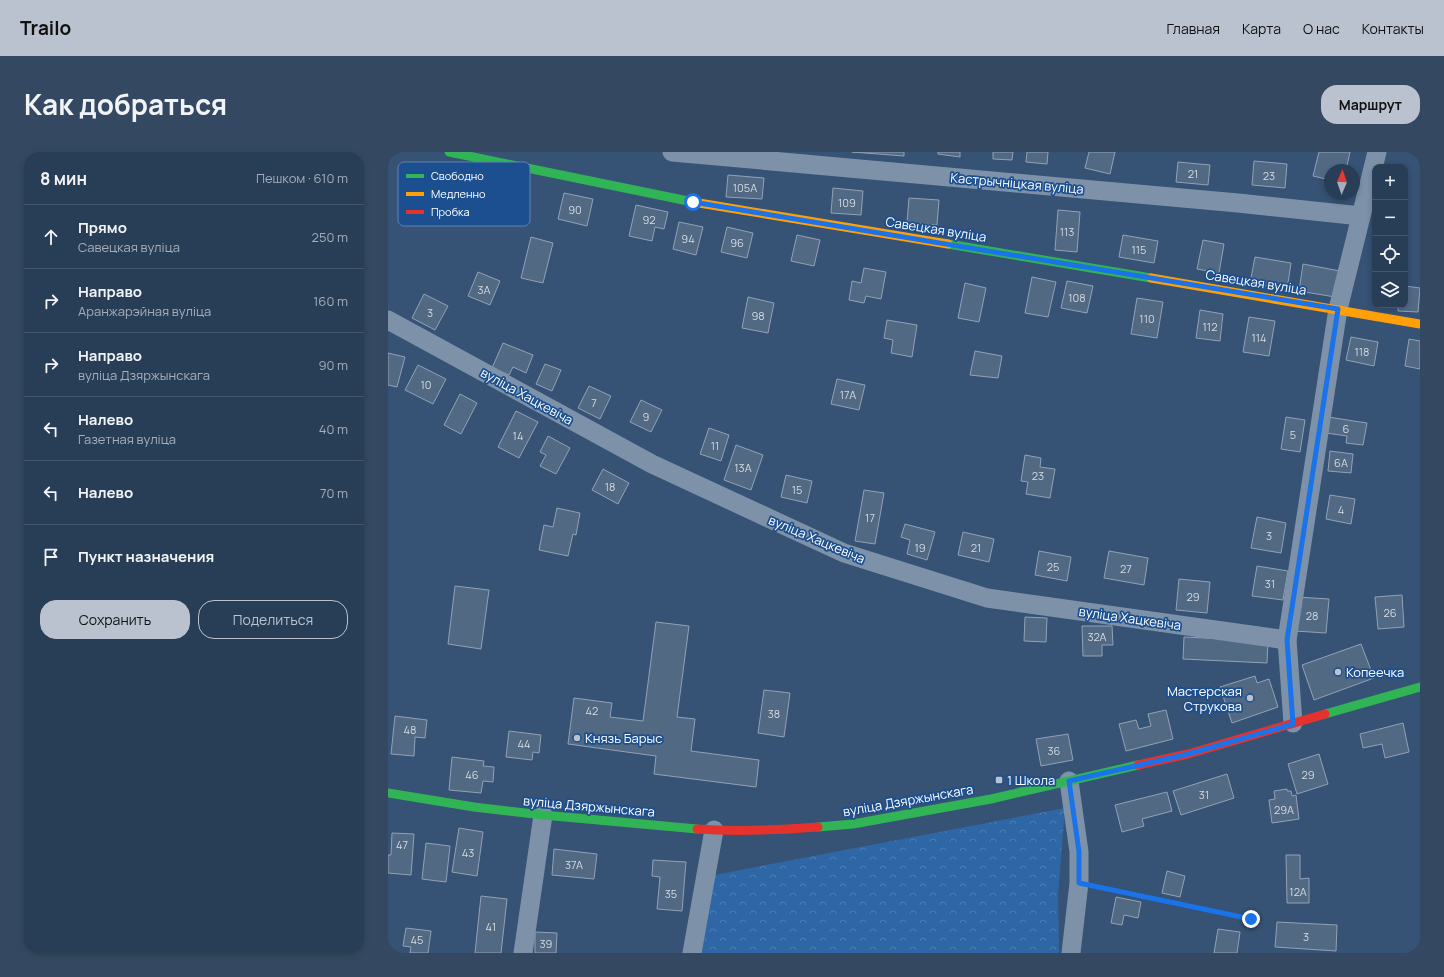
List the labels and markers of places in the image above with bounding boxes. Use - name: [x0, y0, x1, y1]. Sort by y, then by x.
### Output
- place label: Копеечка: [1346, 663, 1404, 681]
- marker: Копеечка: [1333, 667, 1343, 677]
- place label: Мастерская Струкова: [1167, 682, 1242, 715]
- marker: Мастерская Струкова: [1245, 693, 1255, 703]
- place label: Князь Барыс: [585, 729, 662, 747]
- marker: Князь Барыс: [572, 733, 582, 743]
- place label: 1 Школа: [1007, 771, 1055, 789]
- marker: 1 Школа: [994, 775, 1004, 785]

